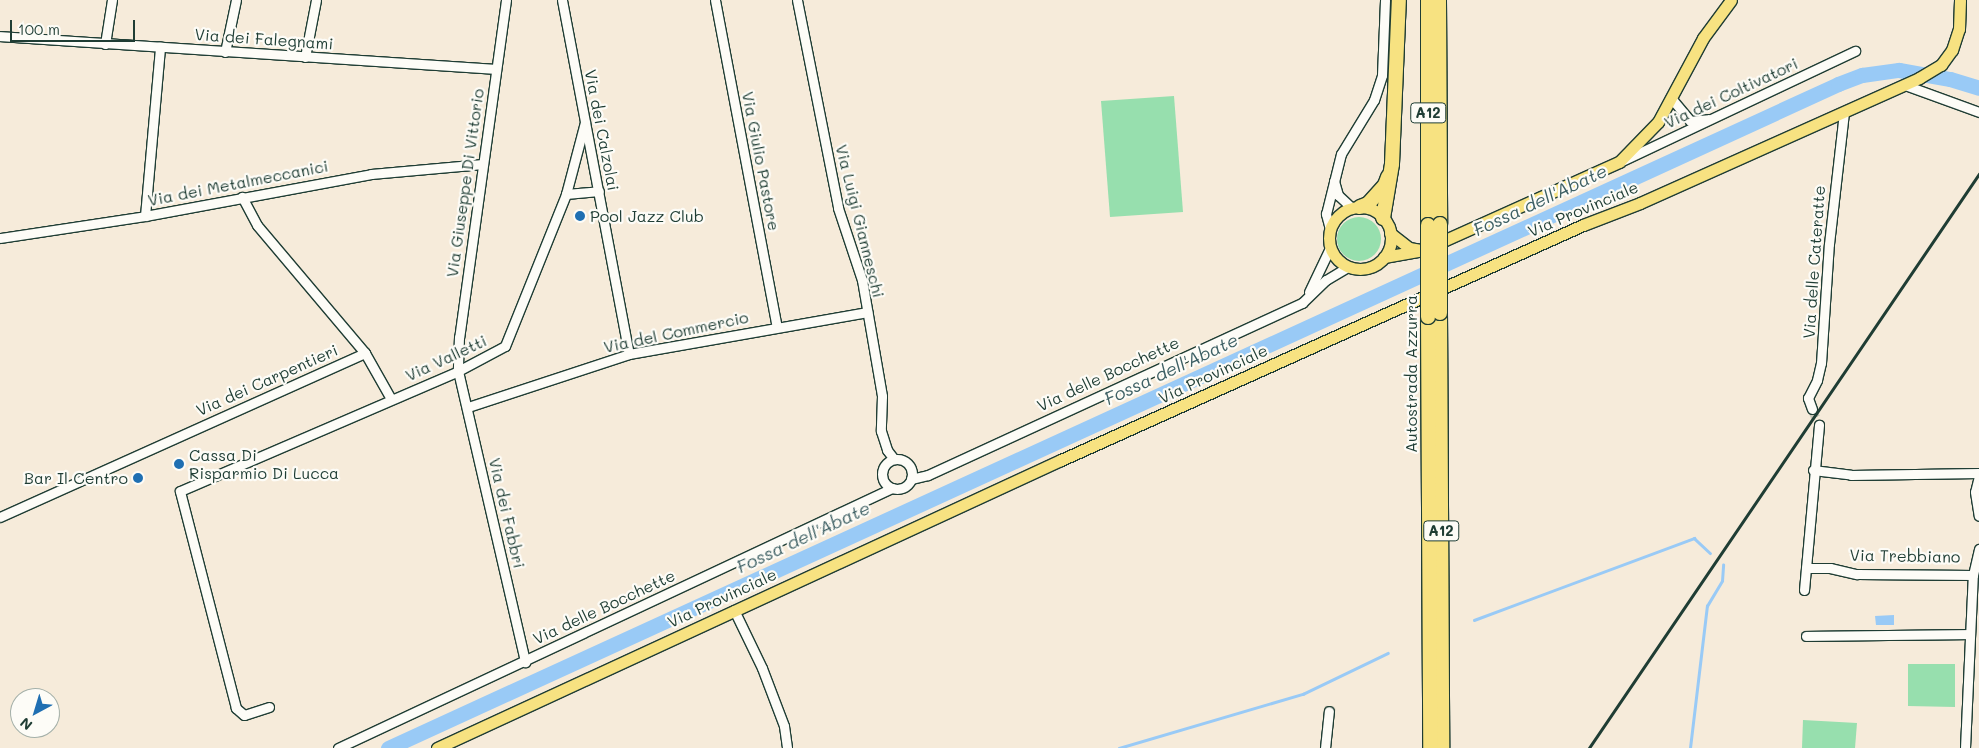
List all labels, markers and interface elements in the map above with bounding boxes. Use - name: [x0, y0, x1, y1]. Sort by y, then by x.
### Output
- scale bar: [12, 10, 138, 42]
- text: 100 m: [18, 19, 60, 39]
- street label: Via dei Falegnami: [194, 25, 334, 53]
- street label: Via dei Coltivatori: [1661, 54, 1801, 132]
- street label: Via dei Calzolai: [581, 68, 623, 192]
- street label: Via Giuseppe Di Vittorio: [442, 87, 488, 279]
- street label: Via Giulio Pastore: [738, 90, 784, 232]
- road number: A12: [1409, 100, 1447, 126]
- street label: Via Luigi Gianneschi: [832, 142, 888, 300]
- street label: Via dei Metalmeccanici: [146, 156, 330, 210]
- water label: Fossa dell'Abate: [1470, 160, 1610, 240]
- street label: Via Provinciale: [1525, 177, 1641, 241]
- street label: Via delle Cateratte: [1799, 185, 1829, 339]
- place label: Pool Jazz Club: [590, 206, 704, 226]
- marker: Pool Jazz Club: [574, 210, 586, 222]
- street label: Autostrada Azzurra: [1401, 295, 1421, 453]
- street label: Via del Commercio: [602, 307, 750, 357]
- water label: Fossa dell'Abate: [1101, 329, 1241, 409]
- street label: Via Valletti: [402, 331, 490, 385]
- street label: Via delle Bocchette: [1034, 333, 1182, 415]
- street label: Via dei Carpentieri: [193, 340, 341, 420]
- street label: Via Provinciale: [1155, 340, 1271, 408]
- place label: Cassa Di Risparmio Di Lucca: [189, 445, 339, 483]
- street label: Via dei Fabbri: [485, 456, 529, 570]
- marker: Cassa Di Risparmio Di Lucca: [173, 458, 185, 470]
- place label: Bar Il Centro: [24, 468, 128, 488]
- marker: Bar Il Centro: [132, 472, 144, 484]
- water label: Fossa dell'Abate: [733, 497, 873, 577]
- road number: A12: [1422, 518, 1460, 544]
- street label: Via Trebbiano: [1849, 545, 1961, 567]
- street label: Via Provinciale: [664, 564, 780, 632]
- street label: Via delle Bocchette: [530, 566, 678, 648]
- north arrow: [10, 688, 60, 738]
- text: N: [16, 714, 36, 735]

